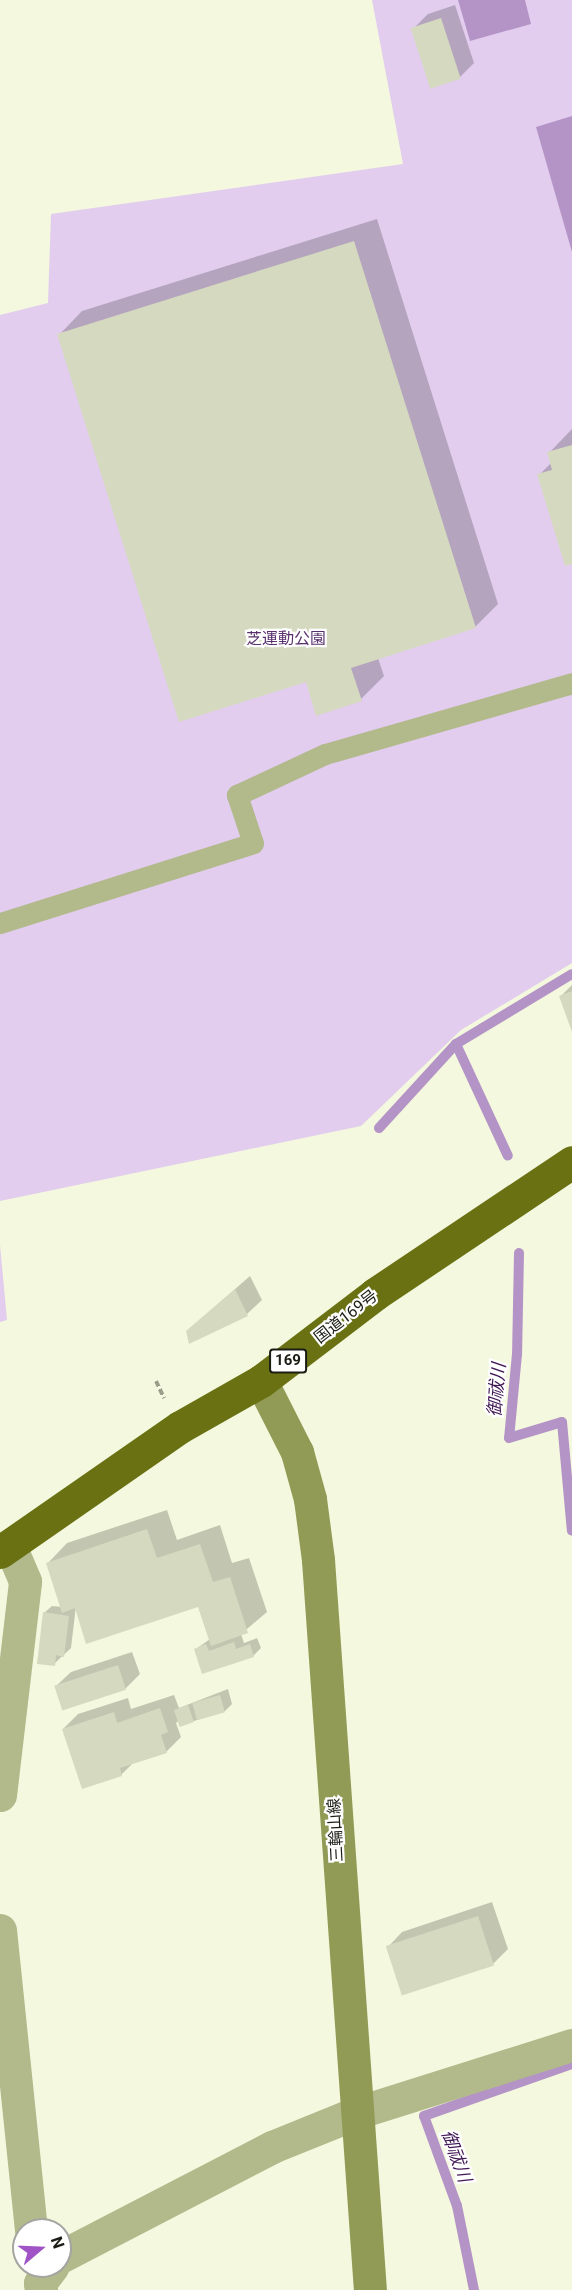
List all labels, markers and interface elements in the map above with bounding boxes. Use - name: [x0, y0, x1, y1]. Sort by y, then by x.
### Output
- park label: 芝運動公園: [246, 629, 326, 649]
- street label: 国道169号: [311, 1286, 381, 1348]
- road number: 169: [268, 1349, 308, 1373]
- water label: 御祓川: [484, 1362, 510, 1418]
- street label: 三輪山線: [325, 1798, 347, 1862]
- water label: 御祓川: [437, 2127, 475, 2185]
- north arrow: [12, 2218, 72, 2278]
- text: N: [47, 2234, 68, 2251]

